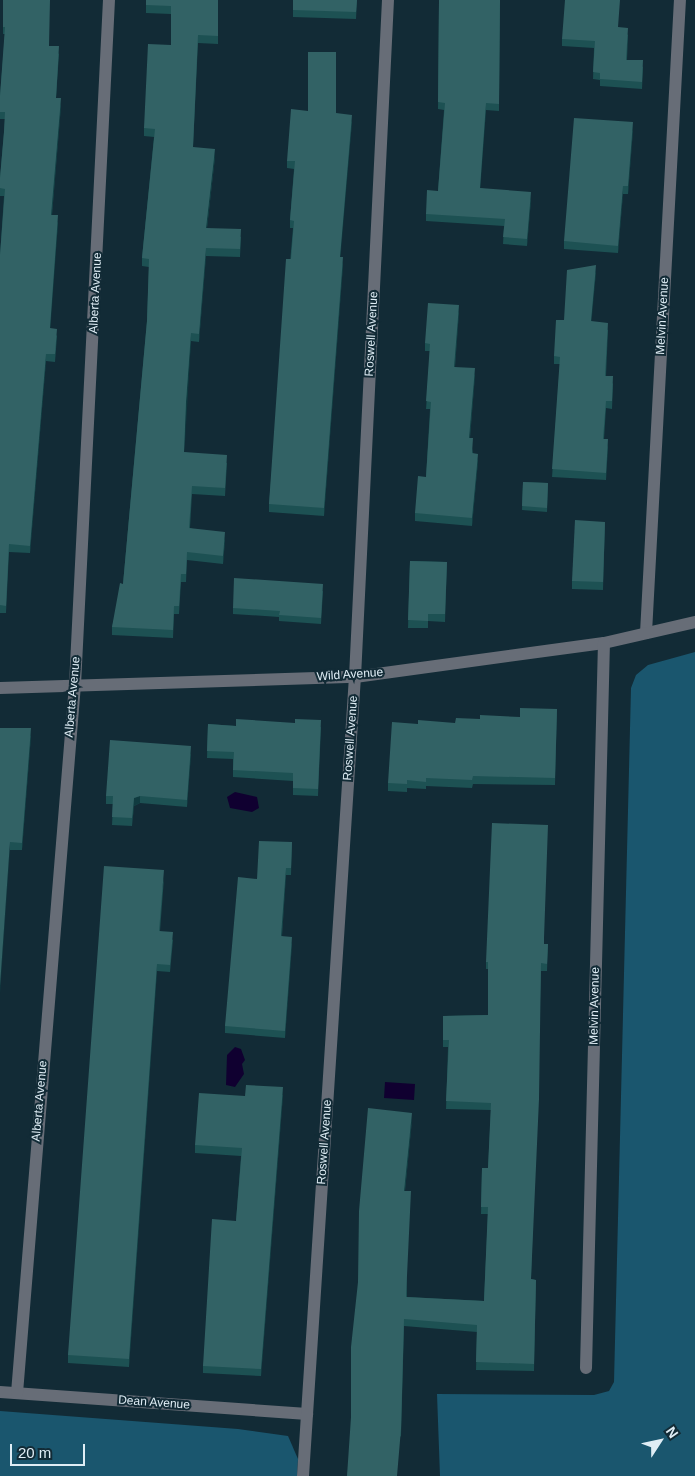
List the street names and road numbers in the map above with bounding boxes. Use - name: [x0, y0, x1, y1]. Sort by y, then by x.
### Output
- street label: Alberta Avenue: [87, 252, 105, 334]
- street label: Melvin Avenue: [654, 276, 672, 356]
- street label: Roswell Avenue: [363, 291, 381, 377]
- street label: Alberta Avenue: [62, 656, 84, 738]
- street label: Wild Avenue: [316, 665, 384, 685]
- street label: Roswell Avenue: [341, 695, 361, 781]
- street label: Melvin Avenue: [587, 967, 603, 1045]
- street label: Alberta Avenue: [29, 1060, 51, 1142]
- street label: Roswell Avenue: [315, 1099, 335, 1185]
- street label: Dean Avenue: [117, 1393, 191, 1413]

